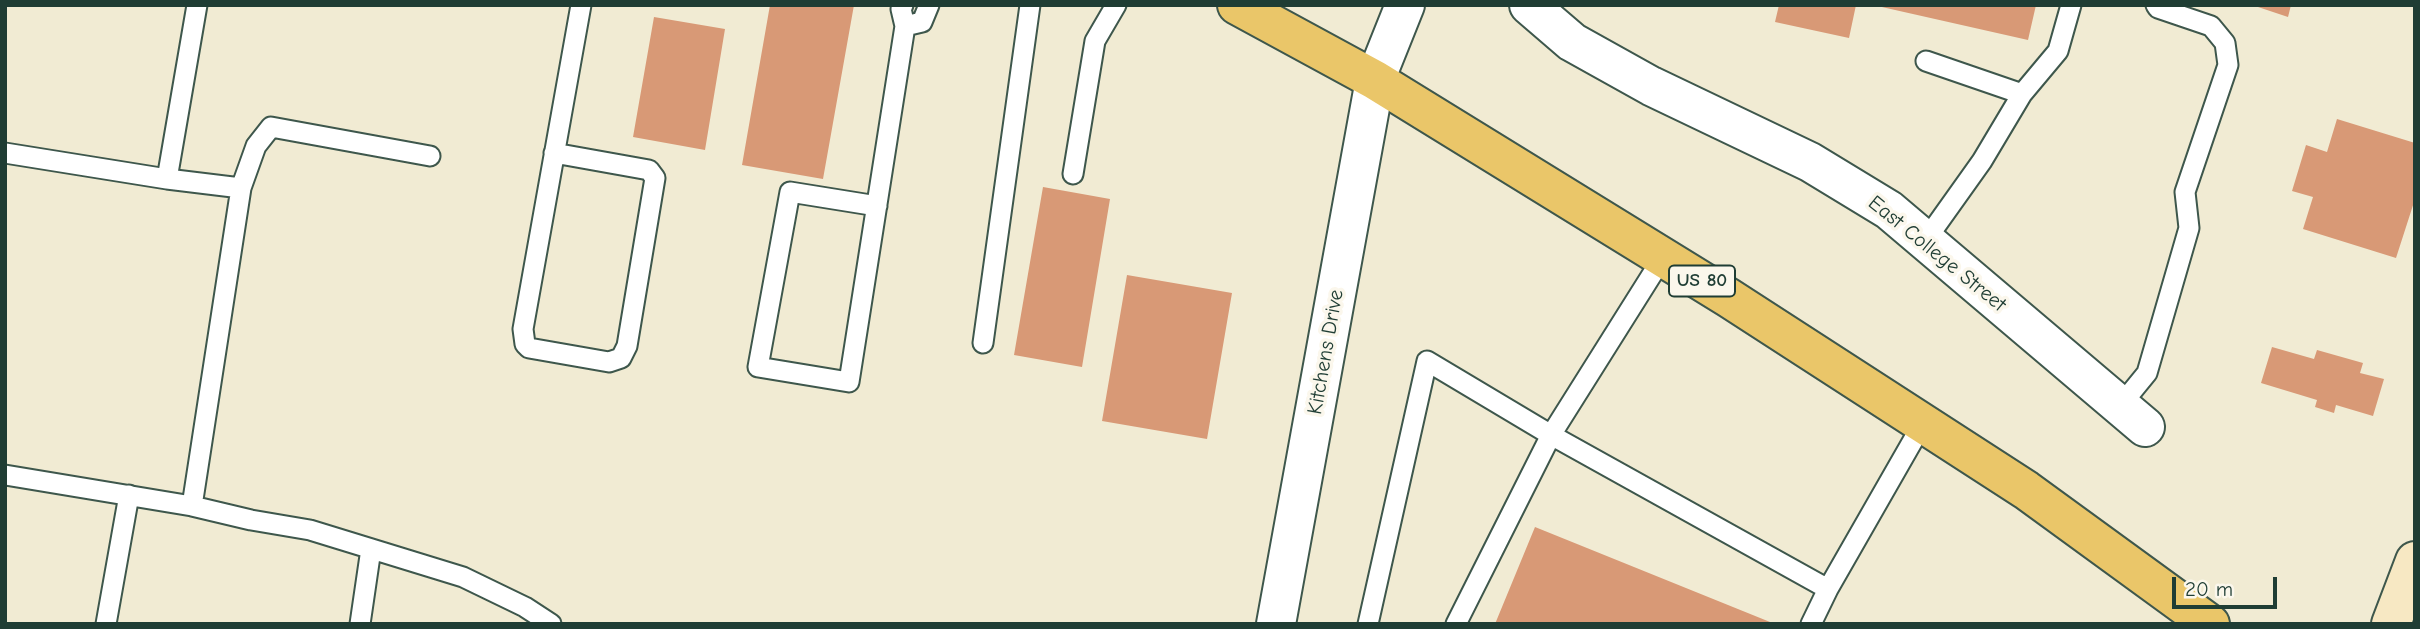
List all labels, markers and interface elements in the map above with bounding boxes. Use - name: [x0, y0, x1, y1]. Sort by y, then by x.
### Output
- street label: East College Street: [1863, 191, 2011, 317]
- road number: US 80: [1669, 266, 1735, 296]
- street label: Kitchens Drive: [1303, 288, 1349, 416]
- scale bar: [2175, 562, 2280, 606]
- text: 20 m: [2185, 577, 2233, 601]

